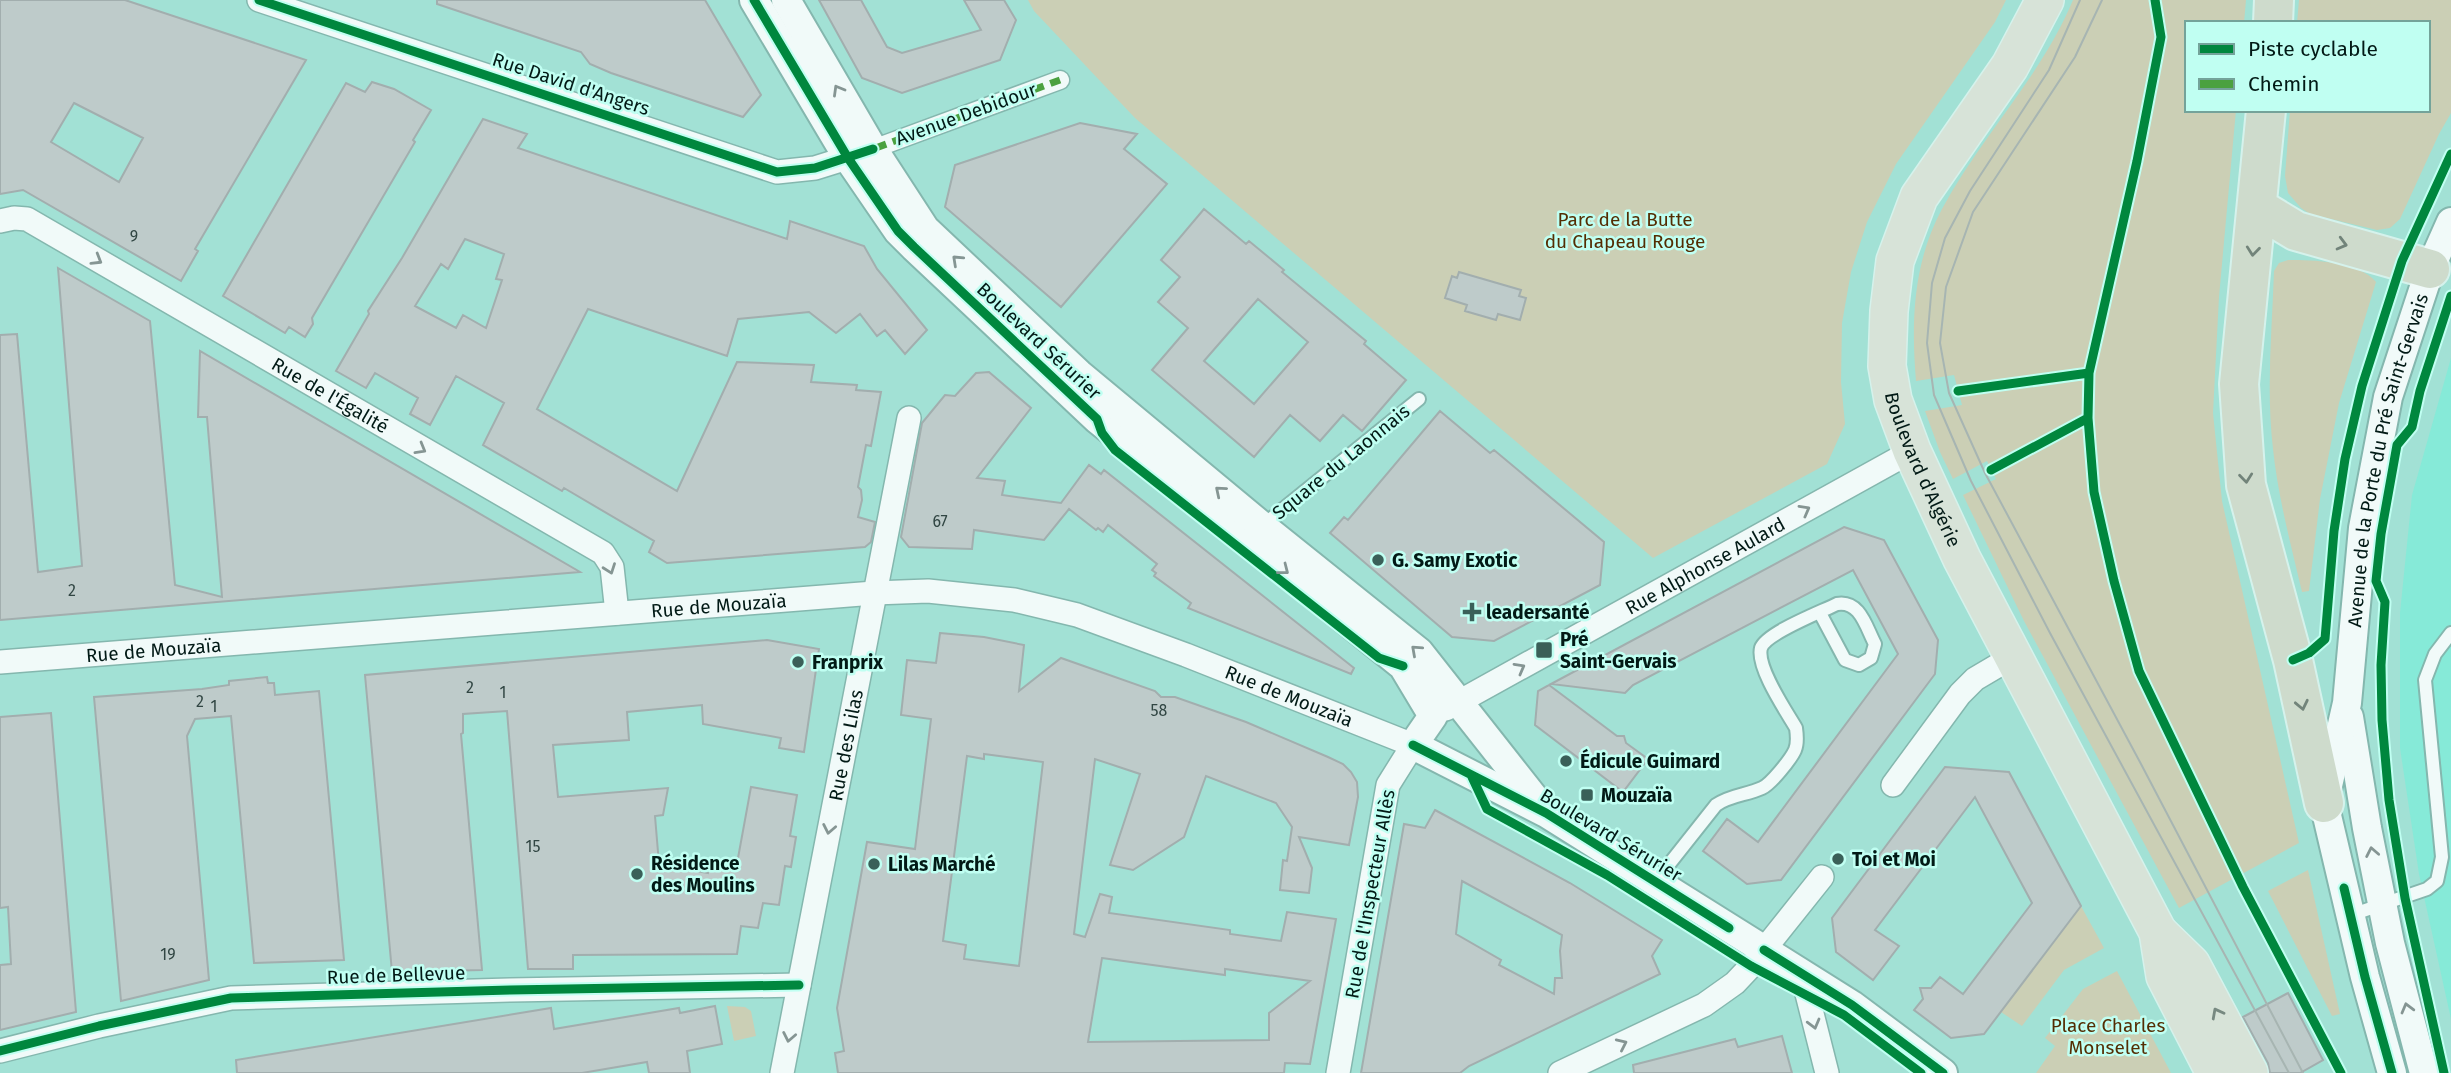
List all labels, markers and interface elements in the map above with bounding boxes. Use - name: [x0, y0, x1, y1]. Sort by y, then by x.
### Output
- legend: [2185, 21, 2430, 112]
- text: Piste cyclable: [2248, 36, 2378, 62]
- street label: Rue David d'Angers: [489, 48, 653, 120]
- text: Chemin: [2248, 71, 2320, 97]
- street label: Avenue Debidour: [892, 78, 1040, 150]
- one-way arrow: [833, 85, 846, 98]
- park label: Parc de la Butte du Chapeau Rouge: [1545, 208, 1705, 253]
- house number: 9: [130, 227, 138, 246]
- one-way arrow: [2336, 236, 2348, 250]
- one-way arrow: [2246, 246, 2261, 257]
- one-way arrow: [90, 252, 103, 265]
- one-way arrow: [952, 256, 965, 269]
- street label: Boulevard Sérurier: [972, 278, 1106, 405]
- street label: Avenue de la Porte du Pré Saint-Gervais: [2342, 290, 2433, 628]
- street label: Rue de l'Égalité: [268, 352, 393, 438]
- street label: Boulevard d'Algérie: [1880, 390, 1966, 551]
- street label: Square du Laonnais: [1268, 399, 1414, 525]
- one-way arrow: [413, 440, 426, 453]
- one-way arrow: [2239, 472, 2254, 484]
- one-way arrow: [1215, 487, 1228, 499]
- one-way arrow: [1798, 505, 1810, 519]
- house number: 67: [932, 512, 948, 531]
- street label: Rue Alphonse Aulard: [1621, 512, 1789, 619]
- place label: G. Samy Exotic: [1392, 549, 1517, 572]
- marker: G. Samy Exotic: [1370, 552, 1386, 568]
- one-way arrow: [1276, 561, 1288, 574]
- one-way arrow: [602, 562, 616, 575]
- house number: 2: [68, 581, 76, 600]
- street label: Rue de Mouzaïa: [650, 588, 787, 622]
- place label: leadersanté: [1486, 601, 1589, 624]
- marker: leadersanté: [1464, 604, 1480, 620]
- place label: Pré Saint-Gervais: [1560, 628, 1677, 673]
- street label: Rue de Mouzaïa: [85, 633, 222, 667]
- marker: Pré Saint-Gervais: [1534, 640, 1554, 660]
- one-way arrow: [1411, 646, 1424, 658]
- place label: Franprix: [812, 651, 883, 674]
- marker: Franprix: [790, 654, 806, 670]
- street label: Rue de Mouzaïa: [1222, 660, 1356, 732]
- one-way arrow: [1513, 663, 1525, 676]
- house number: 2: [466, 678, 474, 697]
- house number: 1: [500, 683, 506, 702]
- street label: Rue des Lilas: [824, 687, 868, 803]
- house number: 2: [196, 692, 204, 711]
- house number: 1: [211, 697, 217, 716]
- one-way arrow: [2294, 699, 2309, 711]
- house number: 58: [1151, 701, 1168, 720]
- place label: Édicule Guimard: [1580, 748, 1720, 773]
- marker: Édicule Guimard: [1558, 753, 1574, 769]
- street label: Boulevard Sérurier: [1536, 784, 1687, 887]
- place label: Mouzaïa: [1601, 784, 1673, 807]
- street label: Rue de l'Inspecteur Allès: [1340, 787, 1400, 1000]
- marker: Mouzaïa: [1579, 787, 1595, 803]
- one-way arrow: [822, 823, 837, 835]
- house number: 15: [526, 837, 540, 856]
- one-way arrow: [2365, 846, 2380, 858]
- place label: Toi et Moi: [1852, 848, 1936, 871]
- marker: Toi et Moi: [1830, 851, 1846, 867]
- place label: Résidence des Moulins: [651, 852, 755, 897]
- place label: Lilas Marché: [888, 853, 996, 876]
- marker: Lilas Marché: [866, 856, 882, 872]
- marker: Résidence des Moulins: [629, 866, 645, 882]
- house number: 19: [160, 945, 176, 964]
- street label: Rue de Bellevue: [326, 961, 466, 989]
- one-way arrow: [2401, 1002, 2415, 1014]
- one-way arrow: [2212, 1008, 2225, 1020]
- park label: Place Charles Monselet: [2051, 1014, 2165, 1059]
- one-way arrow: [1806, 1018, 1820, 1030]
- one-way arrow: [783, 1031, 798, 1043]
- one-way arrow: [1614, 1038, 1627, 1052]

